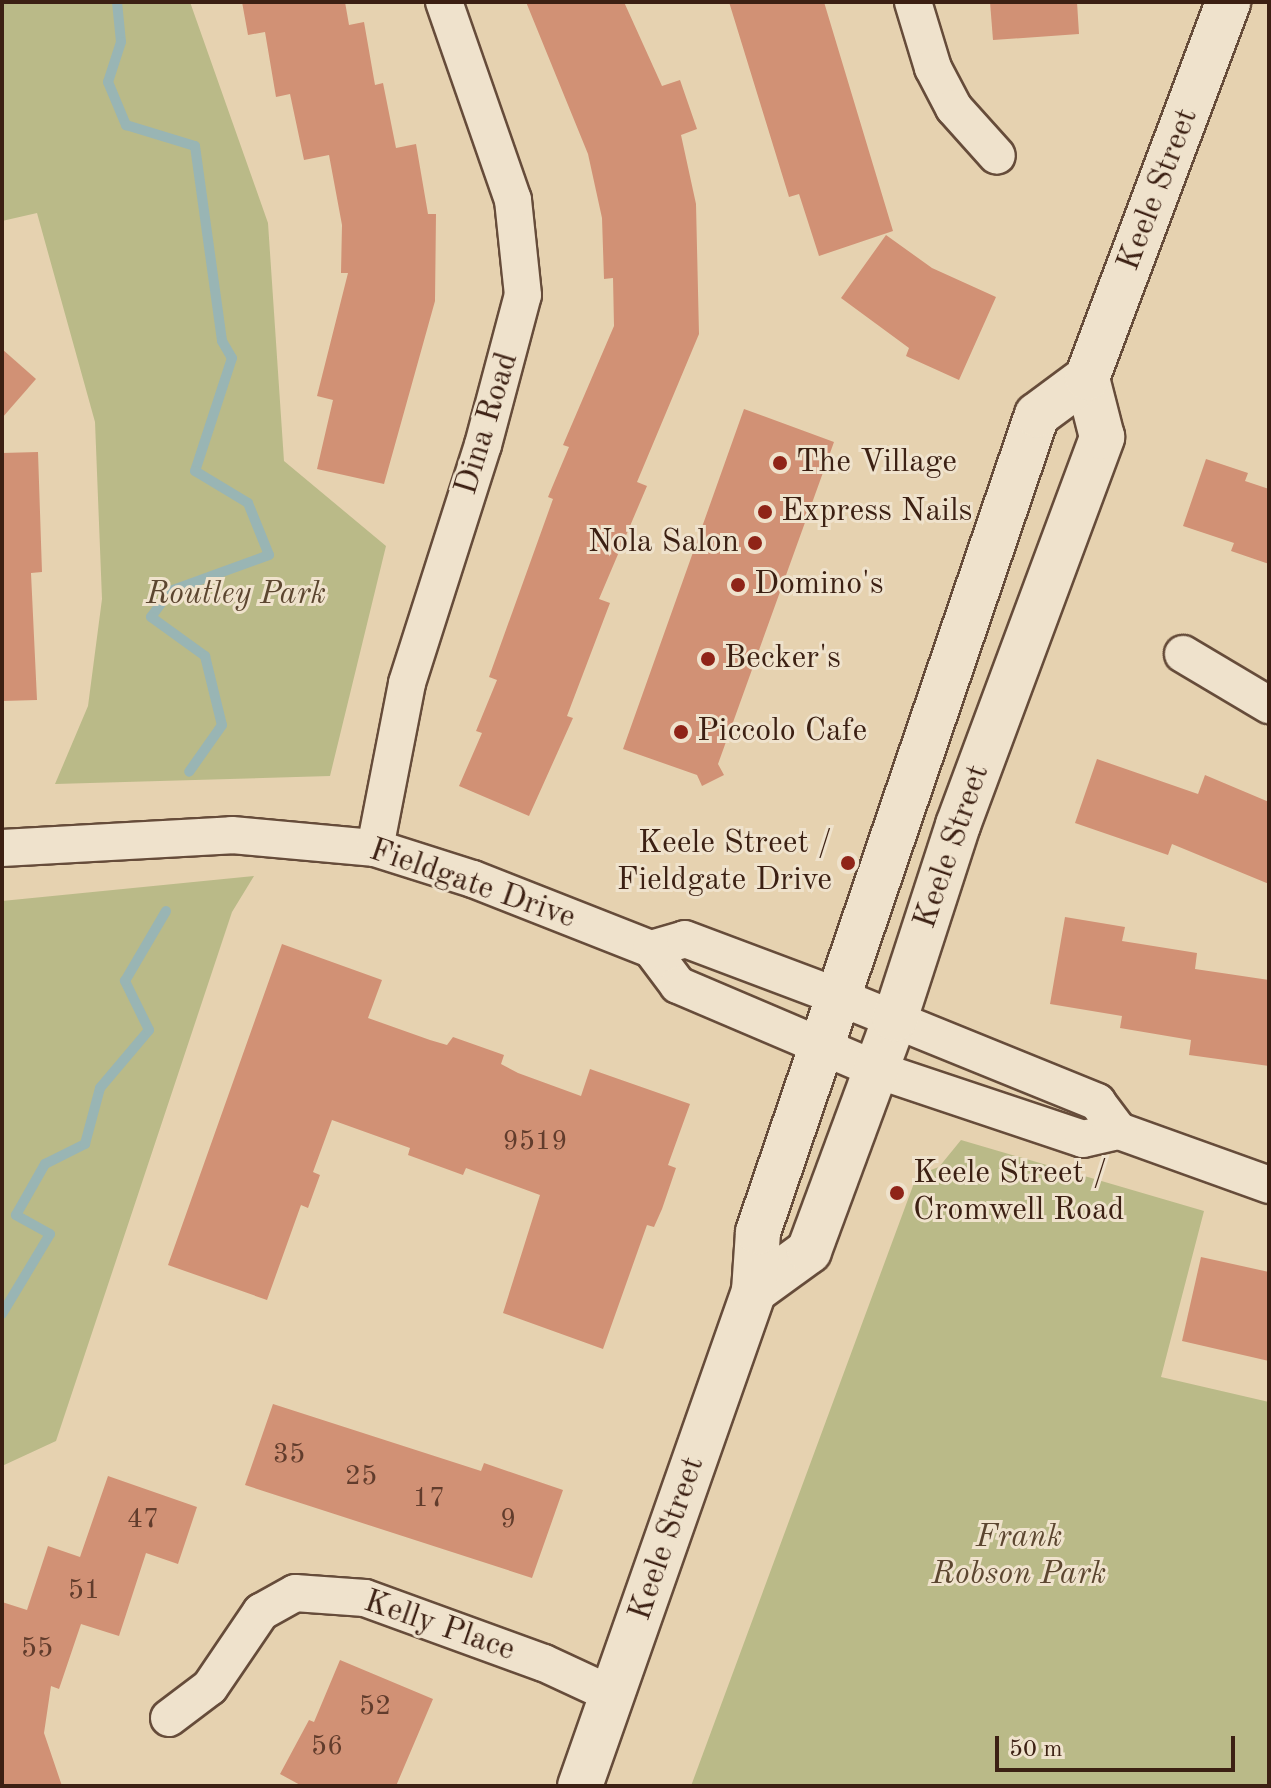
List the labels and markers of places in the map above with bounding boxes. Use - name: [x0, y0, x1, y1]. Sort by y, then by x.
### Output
- place label: The Village: [796, 444, 957, 482]
- marker: The Village: [771, 454, 789, 472]
- place label: Express Nails: [781, 493, 972, 531]
- marker: Express Nails: [756, 503, 774, 521]
- place label: Nola Salon: [588, 524, 739, 562]
- marker: Nola Salon: [746, 534, 764, 552]
- place label: Domino's: [754, 566, 884, 604]
- marker: Domino's: [729, 576, 747, 594]
- place label: Becker's: [724, 640, 841, 678]
- marker: Becker's: [699, 650, 717, 668]
- place label: Piccolo Cafe: [697, 713, 867, 751]
- marker: Piccolo Cafe: [672, 723, 690, 741]
- place label: Keele Street / Fieldgate Drive: [617, 826, 832, 901]
- marker: Keele Street / Fieldgate Drive: [839, 854, 857, 872]
- place label: Keele Street / Cromwell Road: [913, 1156, 1124, 1231]
- marker: Keele Street / Cromwell Road: [888, 1184, 906, 1202]

